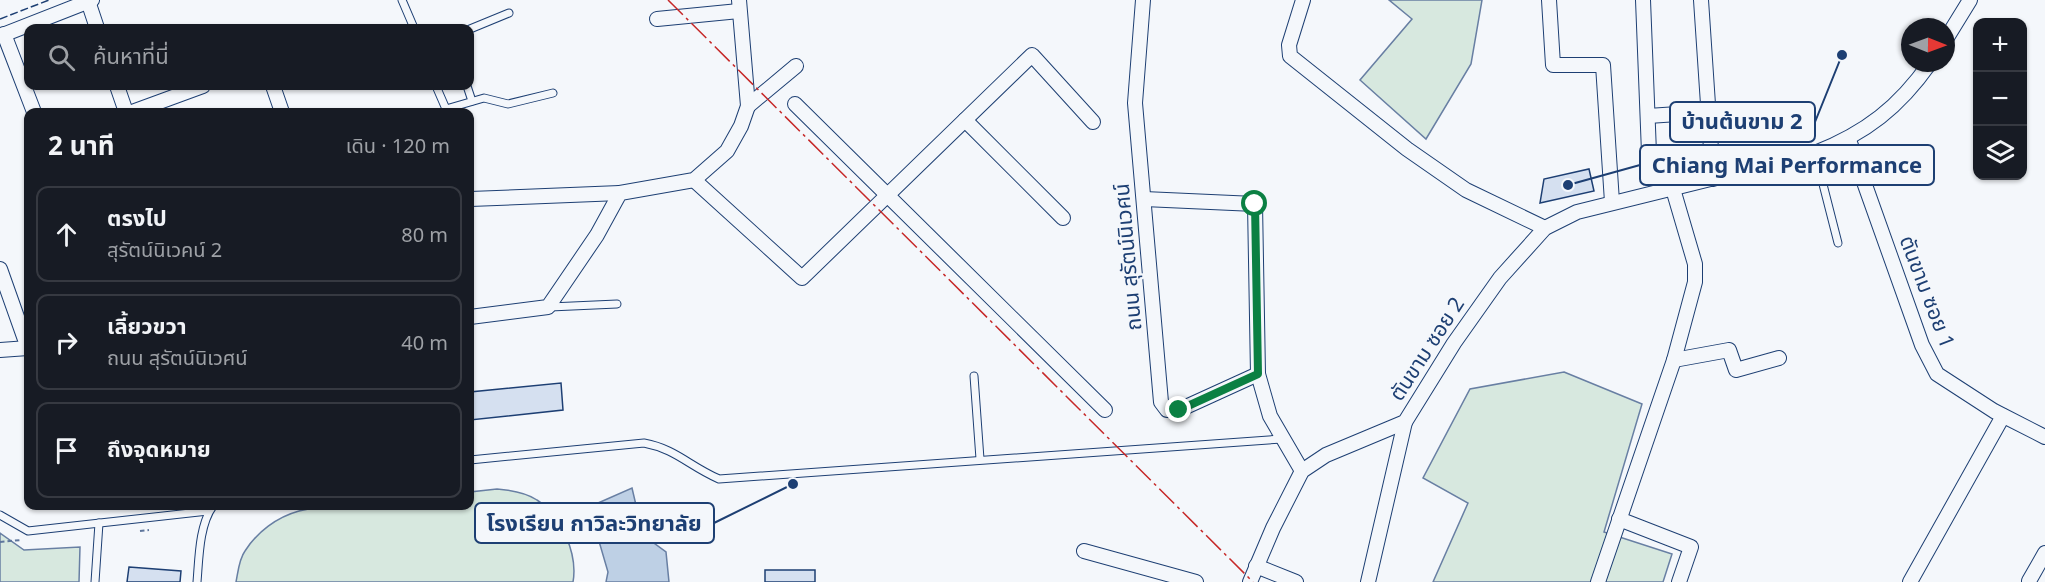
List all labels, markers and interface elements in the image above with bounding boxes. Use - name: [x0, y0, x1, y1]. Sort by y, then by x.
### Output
- north arrow: [1901, 18, 1955, 72]
- map controls: [1973, 18, 2027, 180]
- button: +: [1973, 18, 2027, 72]
- search box: [24, 24, 474, 90]
- text: ค้นหาที่นี่: [93, 40, 169, 70]
- icon: search: [45, 41, 78, 74]
- button: −: [1973, 72, 2027, 126]
- callout: บ้านต้นขาม 2: [1670, 102, 1815, 142]
- text: บ้านต้นขาม 2: [1681, 105, 1803, 135]
- button: layers: [1973, 126, 2027, 180]
- text: 2 นาที: [48, 127, 114, 163]
- text: เดิน · 120 m: [346, 132, 450, 159]
- callout: Chiang Mai Performance: [1640, 145, 1934, 185]
- text: Chiang Mai Performance: [1652, 149, 1922, 179]
- street label: ถนน สุรัตน์นิเวศน์: [1107, 182, 1147, 332]
- route start: [1241, 190, 1267, 216]
- text: ตรงไป: [107, 202, 167, 232]
- icon: ahead: [50, 218, 83, 251]
- text: 80 m: [401, 221, 448, 248]
- street label: ตันขาม ซอย 1: [1894, 231, 1962, 352]
- text: สุรัตน์นิเวคน์ 2: [107, 236, 222, 263]
- street label: ตันขาม ซอย 2: [1382, 291, 1470, 406]
- text: เลี้ยวขวา: [107, 310, 187, 340]
- icon: right: [50, 326, 83, 359]
- text: 40 m: [401, 329, 448, 356]
- text: ถนน สุรัตน์นิเวศน์: [107, 344, 248, 371]
- route end: [1165, 396, 1191, 422]
- text: ถึงจุดหมาย: [107, 433, 211, 463]
- icon: arrive: [50, 434, 83, 467]
- callout: โรงเรียน กาวิละวิทยาลัย: [475, 503, 714, 543]
- text: โรงเรียน กาวิละวิทยาลัย: [486, 507, 702, 537]

